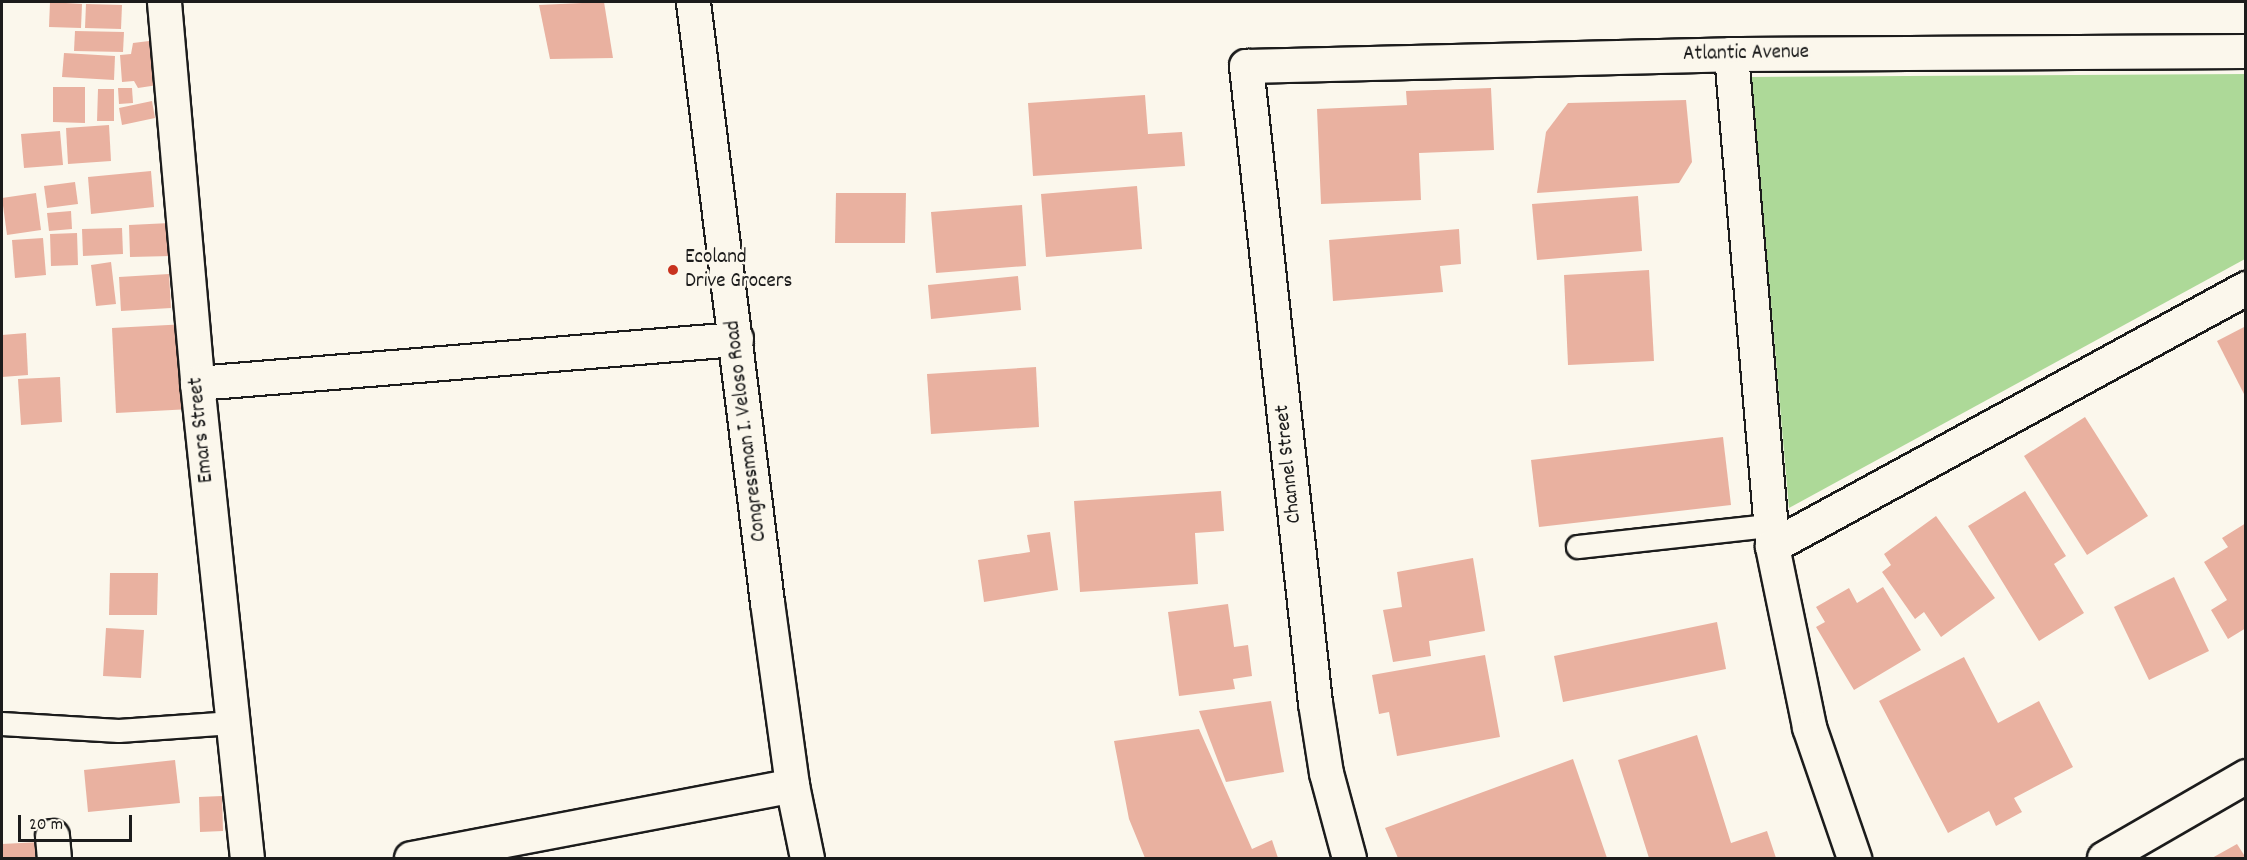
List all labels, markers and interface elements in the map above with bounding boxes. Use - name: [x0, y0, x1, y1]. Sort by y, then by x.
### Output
- street label: Atlantic Avenue: [1683, 40, 1809, 68]
- place label: Ecoland Drive Grocers: [685, 245, 792, 295]
- marker: Ecoland Drive Grocers: [666, 263, 680, 277]
- street label: Congressman I. Veloso Road: [721, 319, 773, 543]
- street label: Emars Street: [184, 376, 220, 484]
- street label: Channel Street: [1270, 403, 1308, 525]
- scale bar: [21, 803, 135, 841]
- text: 20 m: [29, 813, 63, 838]

